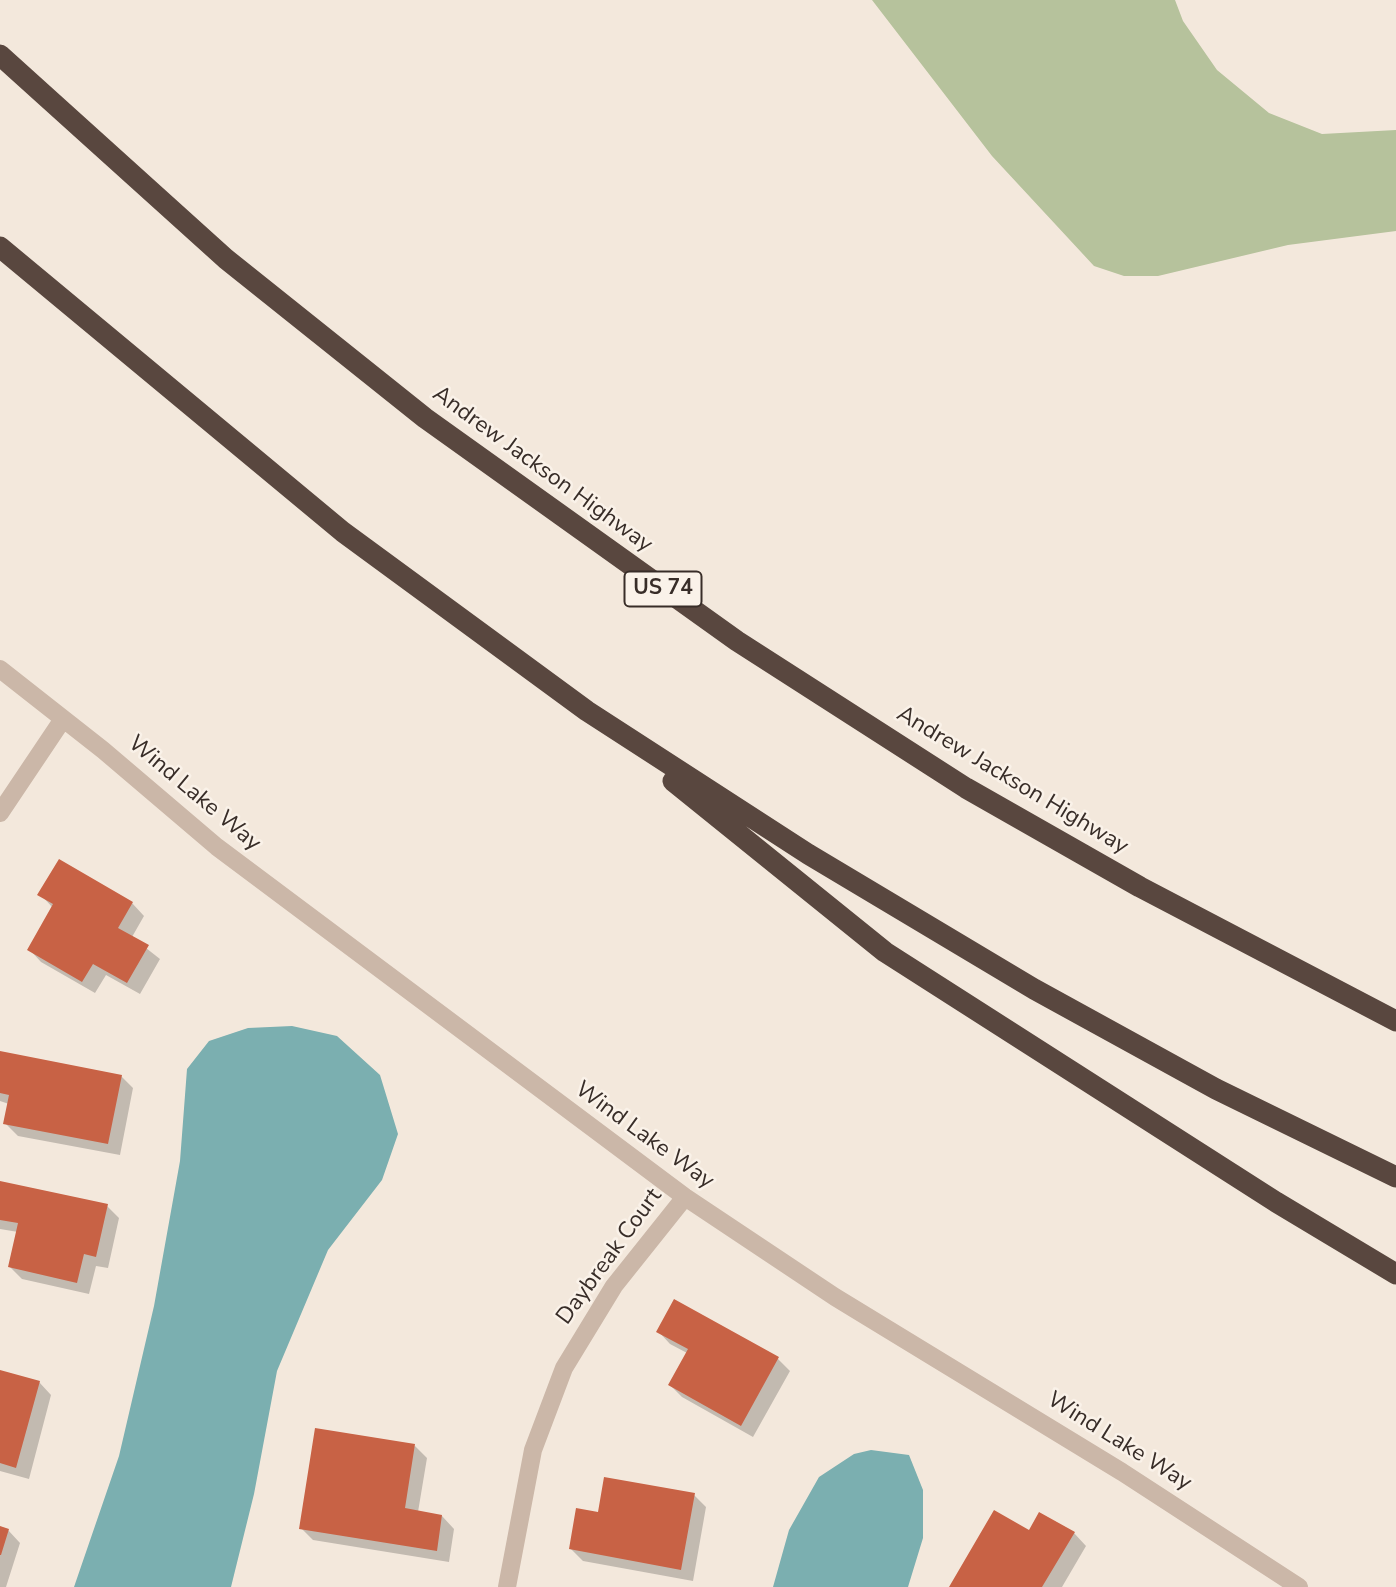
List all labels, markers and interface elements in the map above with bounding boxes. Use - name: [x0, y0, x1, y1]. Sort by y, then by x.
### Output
- street label: Andrew Jackson Highway: [427, 381, 657, 559]
- road number: US 74: [624, 572, 702, 606]
- street label: Andrew Jackson Highway: [891, 701, 1133, 861]
- street label: Wind Lake Way: [122, 730, 266, 858]
- street label: Wind Lake Way: [569, 1076, 719, 1196]
- street label: Daybreak Court: [551, 1184, 669, 1330]
- street label: Wind Lake Way: [1042, 1387, 1196, 1497]

